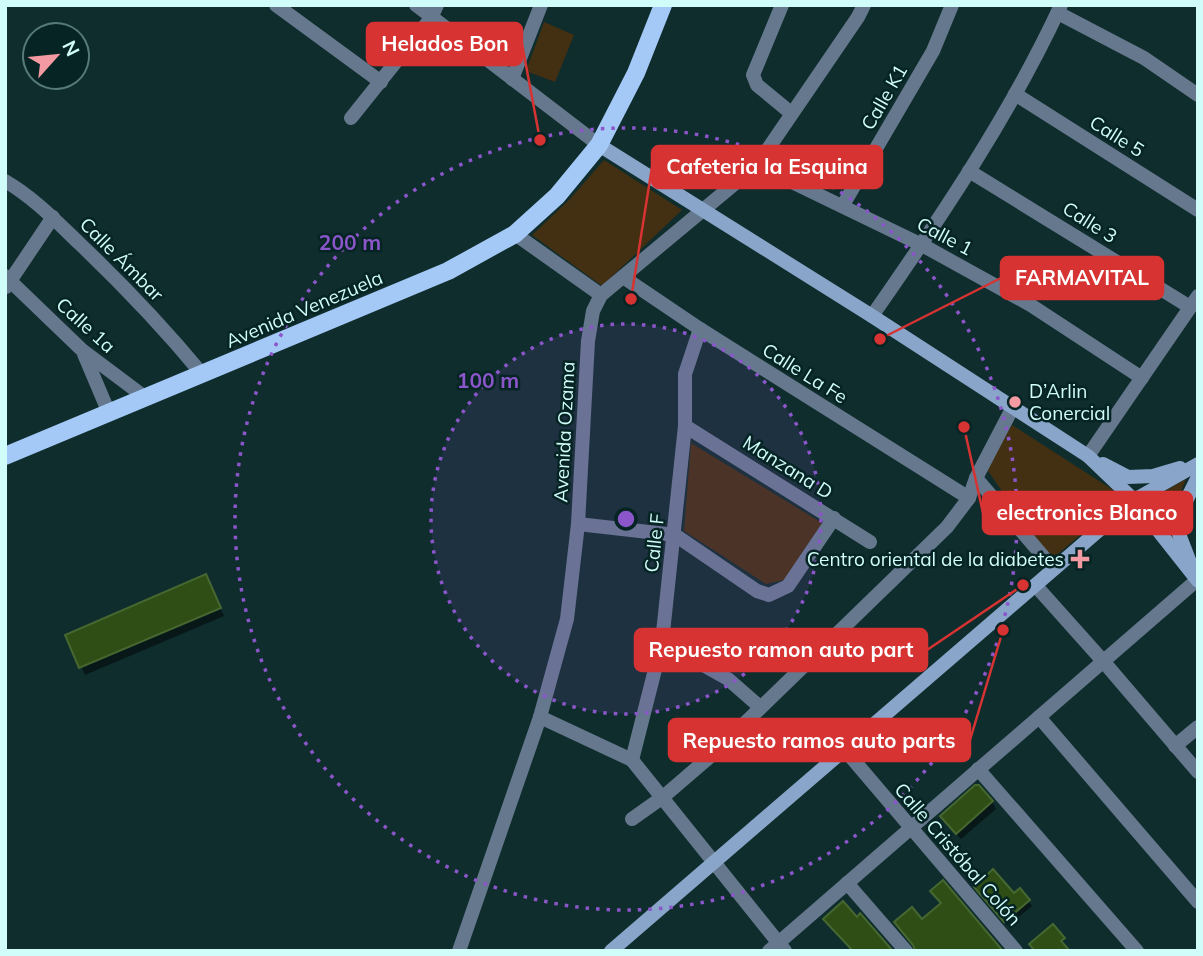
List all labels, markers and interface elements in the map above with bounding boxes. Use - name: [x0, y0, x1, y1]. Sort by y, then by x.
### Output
- north arrow: [21, 21, 91, 91]
- callout: Helados Bon: [367, 23, 522, 65]
- text: Helados Bon: [381, 30, 509, 56]
- text: N: [57, 36, 85, 60]
- street label: Calle K1: [856, 60, 912, 134]
- street label: Calle 5: [1085, 110, 1149, 162]
- callout: Cafeteria la Esquina: [652, 146, 882, 188]
- text: Cafeteria la Esquina: [666, 153, 868, 179]
- street label: Calle 3: [1058, 196, 1122, 248]
- street label: Calle 1: [913, 211, 977, 261]
- street label: Calle Ámbar: [75, 212, 169, 306]
- text: 200 m: [319, 229, 381, 255]
- callout: FARMAVITAL: [1001, 257, 1163, 299]
- text: FARMAVITAL: [1015, 264, 1149, 290]
- street label: Avenida Venezuela: [222, 265, 386, 353]
- street label: Calle 1a: [52, 292, 120, 358]
- street label: Calle La Fe: [758, 337, 852, 409]
- street label: Avenida Ozama: [548, 361, 580, 503]
- text: 100 m: [457, 367, 519, 393]
- place label: D’Arlin Conercial: [1029, 379, 1110, 425]
- marker: D’Arlin Conercial: [1007, 394, 1023, 410]
- street label: Manzana D: [739, 430, 837, 504]
- callout: electronics Blanco: [983, 492, 1192, 534]
- text: electronics Blanco: [996, 499, 1178, 525]
- centre of rings: [614, 507, 638, 531]
- street label: Calle F: [639, 512, 669, 574]
- place label: Centro oriental de la diabetes: [807, 547, 1064, 571]
- marker: Centro oriental de la diabetes: [1070, 549, 1090, 569]
- callout: Repuesto ramon auto part: [635, 629, 927, 671]
- text: Repuesto ramon auto part: [649, 636, 913, 662]
- callout: Repuesto ramos auto parts: [669, 719, 970, 761]
- text: Repuesto ramos auto parts: [682, 727, 956, 753]
- street label: Calle Cristóbal Colón: [889, 778, 1027, 930]

